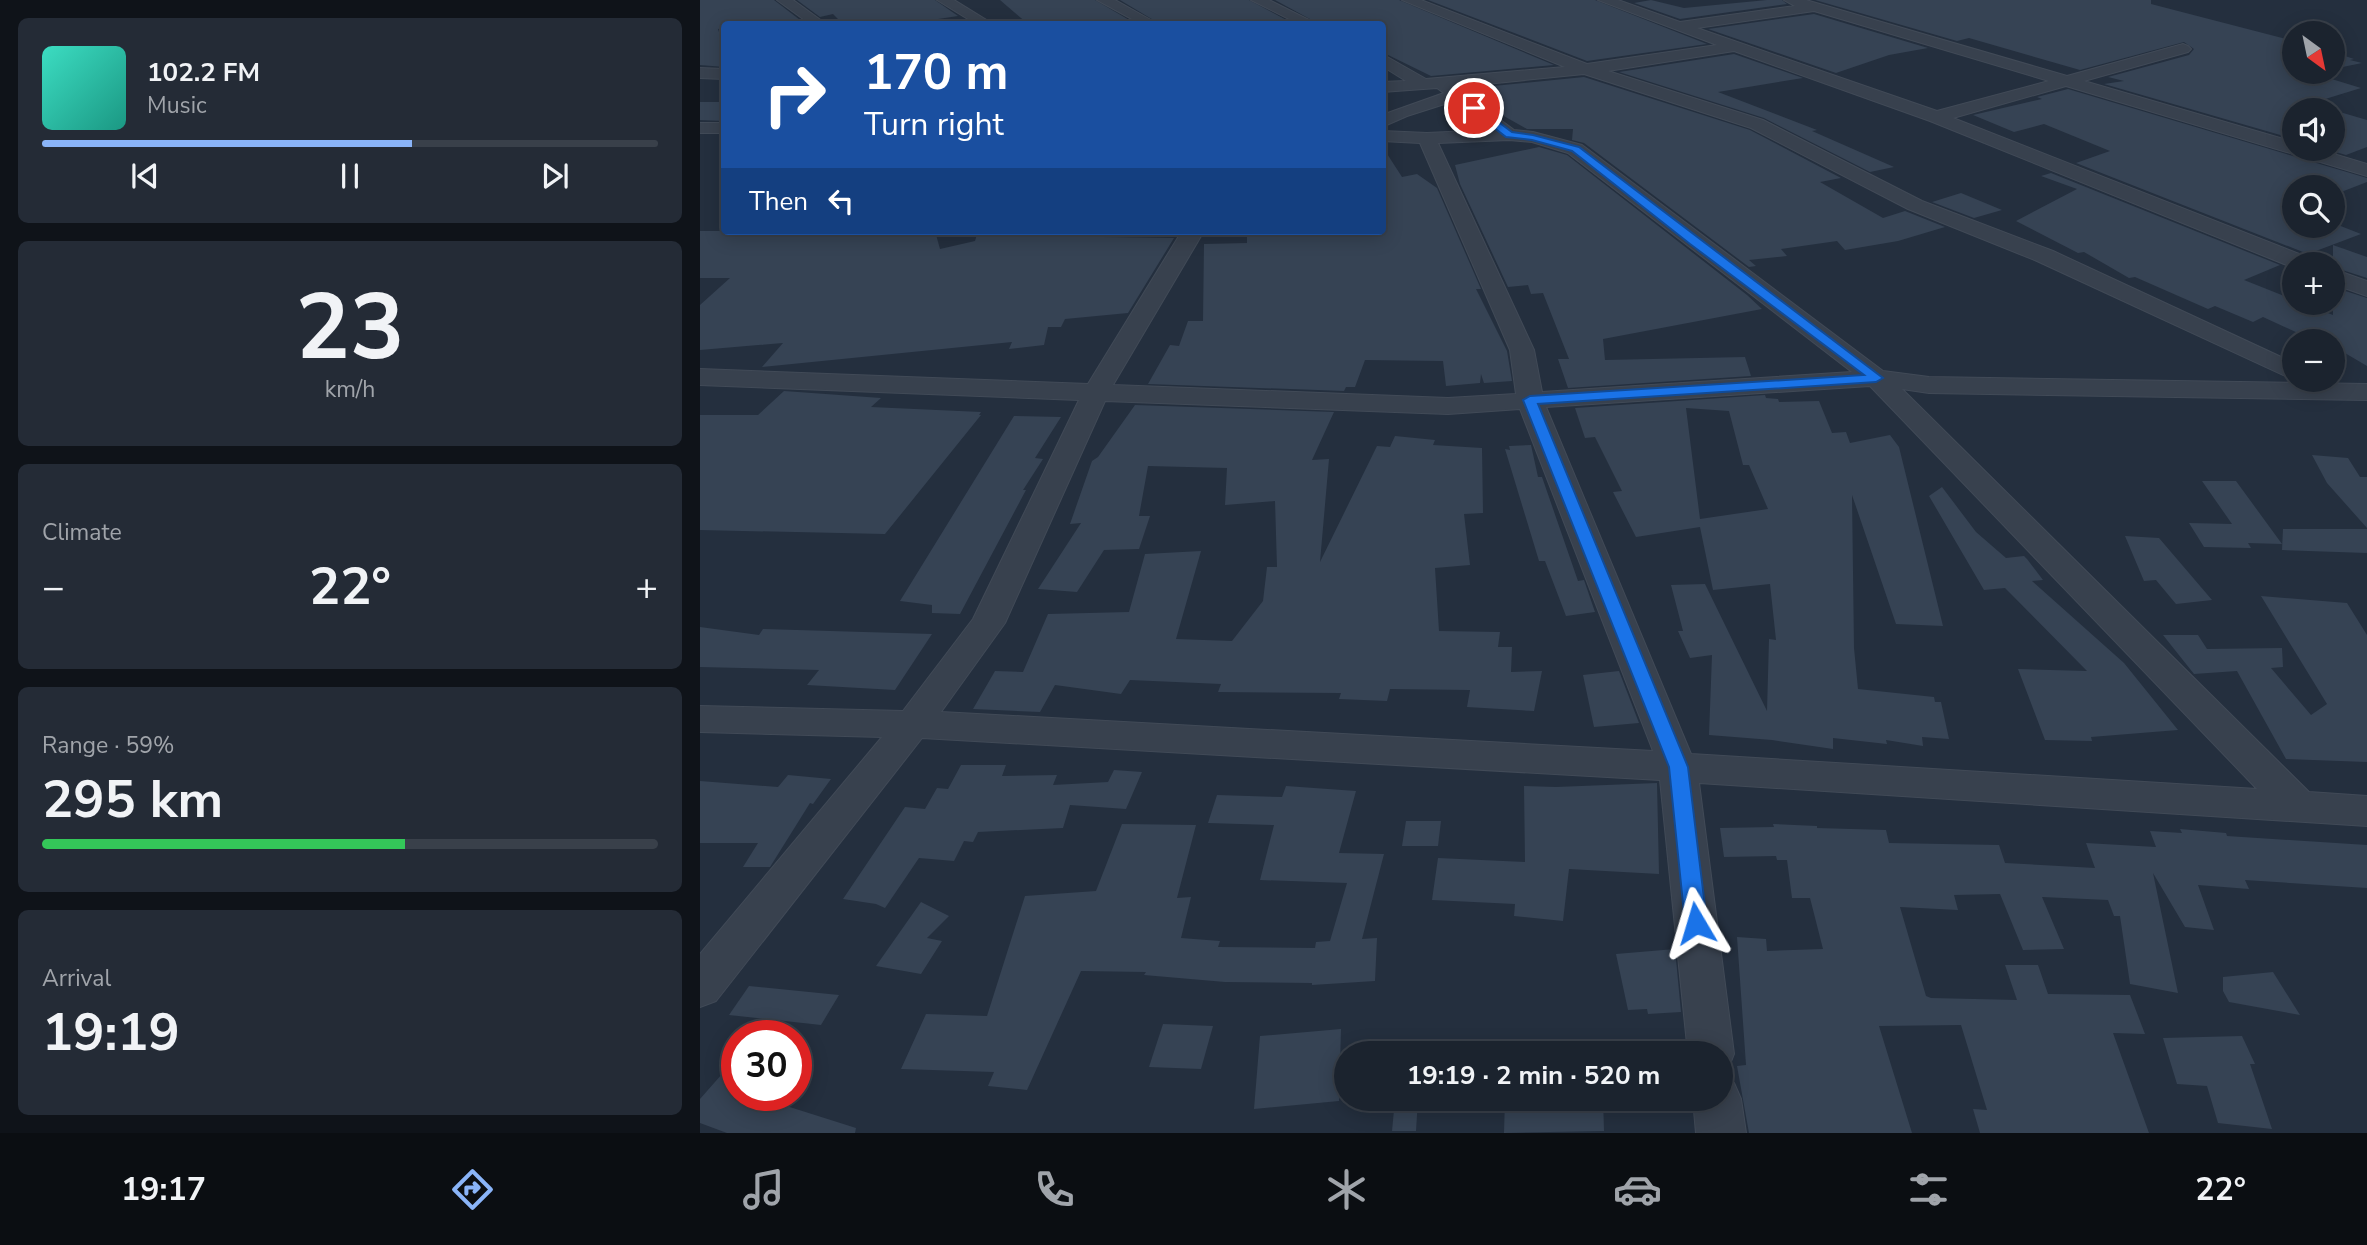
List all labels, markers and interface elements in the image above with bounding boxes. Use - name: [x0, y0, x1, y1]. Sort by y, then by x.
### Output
- north arrow: [2282, 21, 2345, 84]
- map controls: [2282, 21, 2345, 392]
- text: 170 m: [864, 39, 1008, 106]
- icon: right: [749, 49, 840, 140]
- text: 102.2 FM: [147, 55, 260, 90]
- pin: [1444, 78, 1504, 138]
- icon: arrive: [1455, 89, 1493, 127]
- text: Music: [147, 90, 207, 121]
- button: sound: [2282, 98, 2345, 161]
- text: Turn right: [864, 103, 1004, 146]
- icon: previous: [126, 157, 164, 195]
- icon: pause: [331, 157, 369, 195]
- icon: next: [536, 157, 574, 195]
- button: search: [2282, 175, 2345, 238]
- icon: left: [822, 182, 860, 220]
- text: Then: [749, 184, 808, 219]
- button: +: [2282, 252, 2345, 315]
- text: 23: [295, 266, 405, 390]
- button: −: [2282, 329, 2345, 392]
- text: km/h: [325, 374, 375, 405]
- text: Climate: [42, 517, 122, 548]
- text: 22°: [309, 551, 391, 622]
- text: −: [42, 562, 65, 613]
- text: +: [635, 562, 658, 613]
- text: Range · 59%: [42, 730, 174, 761]
- text: 295 km: [42, 764, 223, 835]
- position arrow: [1659, 886, 1733, 960]
- text: Arrival: [42, 963, 111, 994]
- text: 19:19: [42, 997, 180, 1068]
- speed limit sign: 30: [721, 1020, 812, 1111]
- text: 19:19 · 2 min · 520 m: [1407, 1058, 1660, 1093]
- icon: directions: [448, 1165, 497, 1214]
- icon: music: [739, 1165, 788, 1214]
- icon: phone: [1030, 1165, 1079, 1214]
- icon: climate: [1322, 1165, 1371, 1214]
- icon: car: [1613, 1165, 1662, 1214]
- icon: filters: [1904, 1165, 1953, 1214]
- text: 19:17: [121, 1168, 206, 1211]
- text: 22°: [2195, 1168, 2246, 1211]

